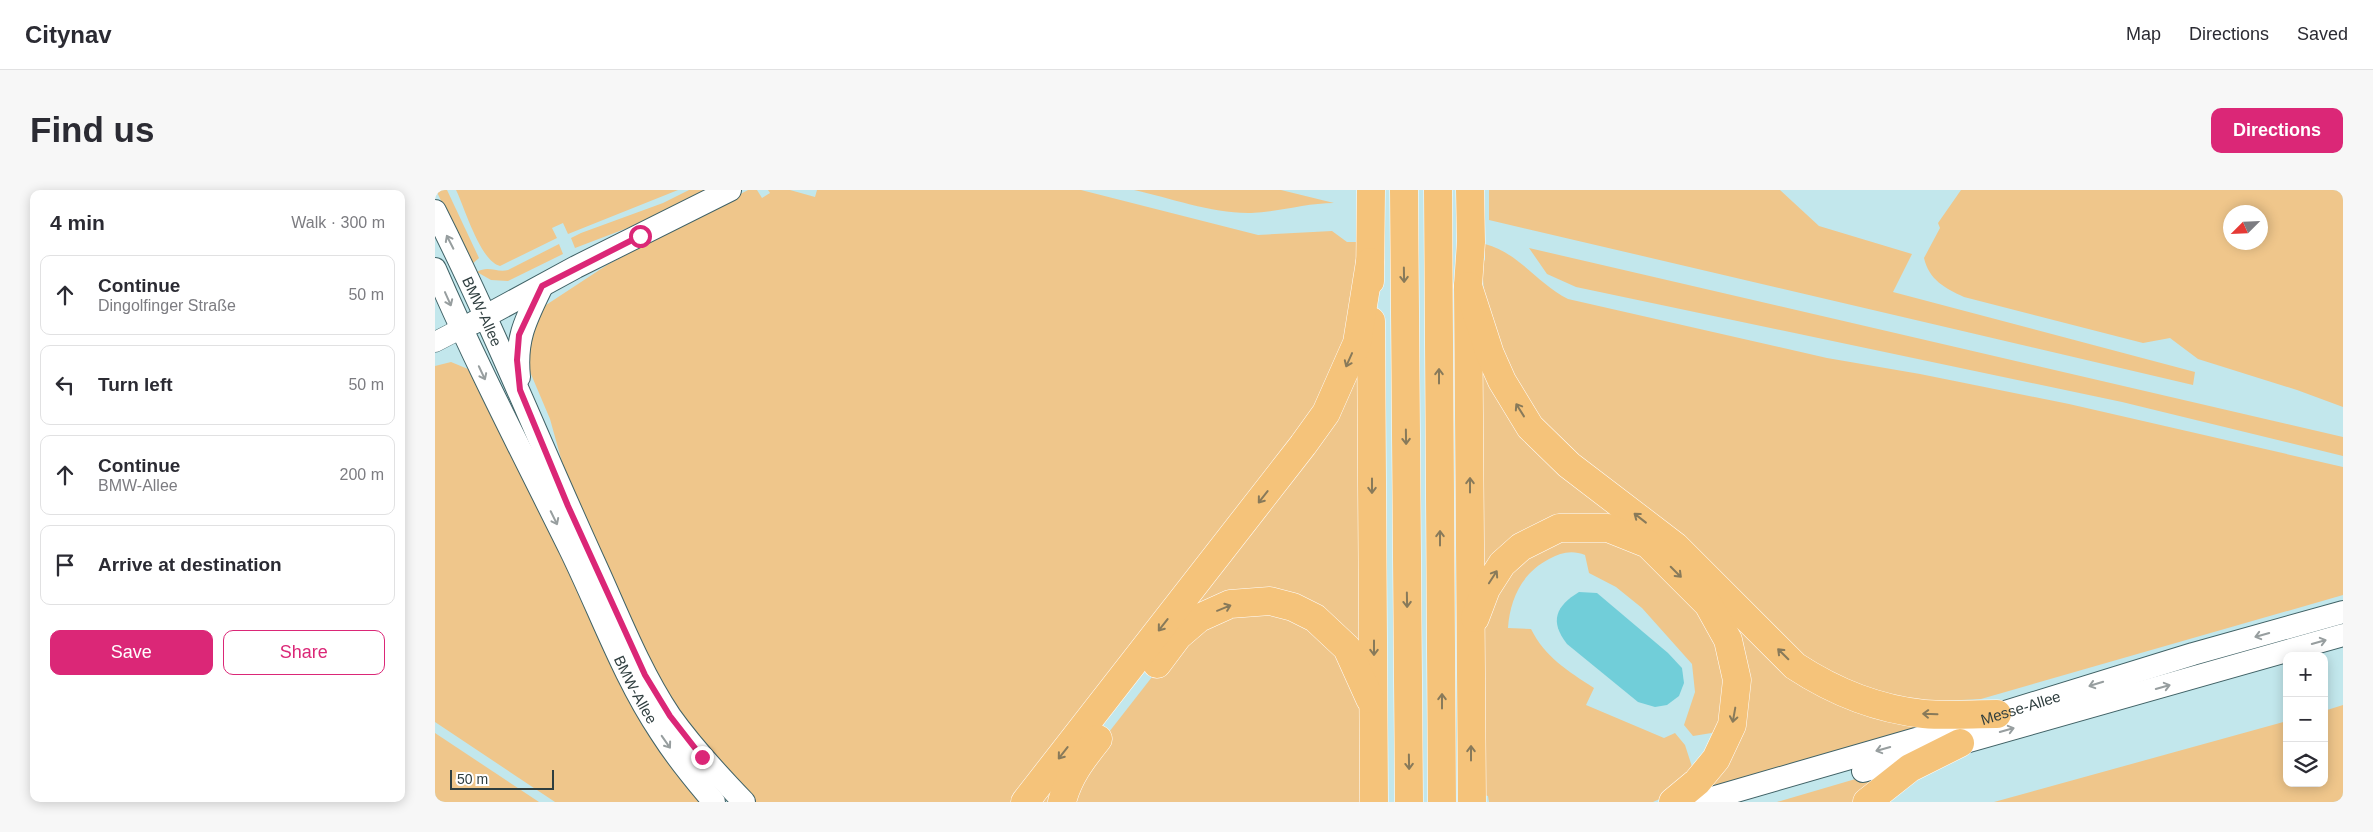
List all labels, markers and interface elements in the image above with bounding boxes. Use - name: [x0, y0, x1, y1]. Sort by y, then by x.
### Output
- text: Citynav: [25, 21, 112, 48]
- text: Map: [2126, 24, 2161, 44]
- text: Directions: [2189, 24, 2269, 44]
- text: Saved: [2297, 24, 2348, 44]
- button: Directions: [2211, 108, 2343, 153]
- text: Find us: [30, 110, 154, 149]
- north arrow: [2223, 205, 2268, 250]
- text: 4 min: [50, 211, 105, 234]
- text: Walk · 300 m: [291, 214, 385, 231]
- route start: [629, 225, 652, 248]
- one-way arrow: [445, 235, 454, 250]
- one-way arrow: [1399, 266, 1409, 283]
- street label: BMW-Allee: [459, 274, 506, 349]
- text: Continue: [98, 275, 180, 296]
- icon: ahead: [51, 281, 79, 309]
- text: 50 m: [348, 286, 384, 303]
- one-way arrow: [444, 291, 454, 306]
- text: Dingolfinger Straße: [98, 297, 236, 314]
- one-way arrow: [1344, 352, 1354, 367]
- one-way arrow: [478, 365, 488, 380]
- one-way arrow: [1434, 368, 1444, 384]
- icon: left: [51, 371, 79, 399]
- text: Turn left: [98, 374, 173, 395]
- text: 50 m: [348, 376, 384, 393]
- one-way arrow: [1515, 403, 1525, 417]
- one-way arrow: [1401, 429, 1410, 445]
- text: Continue: [98, 455, 180, 476]
- icon: ahead: [51, 461, 79, 489]
- text: 200 m: [340, 466, 384, 483]
- text: BMW-Allee: [98, 477, 178, 494]
- one-way arrow: [1367, 477, 1377, 493]
- one-way arrow: [1465, 477, 1475, 494]
- one-way arrow: [1258, 490, 1268, 504]
- one-way arrow: [550, 510, 560, 525]
- one-way arrow: [1633, 513, 1646, 524]
- one-way arrow: [1435, 531, 1445, 547]
- icon: arrive: [51, 551, 79, 579]
- text: Arrive at destination: [98, 554, 282, 575]
- one-way arrow: [1670, 566, 1682, 578]
- one-way arrow: [1488, 570, 1499, 584]
- one-way arrow: [1402, 592, 1412, 608]
- one-way arrow: [1216, 602, 1231, 612]
- one-way arrow: [1158, 618, 1168, 632]
- button: Save: [50, 630, 213, 675]
- button: Share: [223, 630, 385, 675]
- one-way arrow: [2255, 630, 2271, 640]
- one-way arrow: [2311, 636, 2327, 646]
- one-way arrow: [1369, 640, 1379, 656]
- one-way arrow: [1777, 648, 1789, 660]
- street label: BMW-Allee: [611, 652, 661, 727]
- map controls: [2283, 652, 2328, 787]
- button: +: [2283, 652, 2328, 697]
- one-way arrow: [2089, 680, 2104, 689]
- one-way arrow: [2155, 681, 2171, 691]
- street label: Messe-Allee: [1978, 687, 2062, 728]
- one-way arrow: [1437, 693, 1446, 709]
- button: −: [2283, 697, 2328, 742]
- one-way arrow: [1729, 706, 1739, 722]
- one-way arrow: [1923, 709, 1939, 718]
- one-way arrow: [1998, 725, 2014, 735]
- one-way arrow: [661, 734, 672, 748]
- button: layers: [2283, 742, 2328, 787]
- one-way arrow: [1875, 744, 1891, 754]
- route end: [691, 746, 714, 769]
- one-way arrow: [1058, 746, 1068, 760]
- one-way arrow: [1467, 746, 1476, 762]
- one-way arrow: [1404, 754, 1414, 770]
- scale bar: [450, 767, 554, 790]
- text: 50 m: [457, 771, 488, 787]

